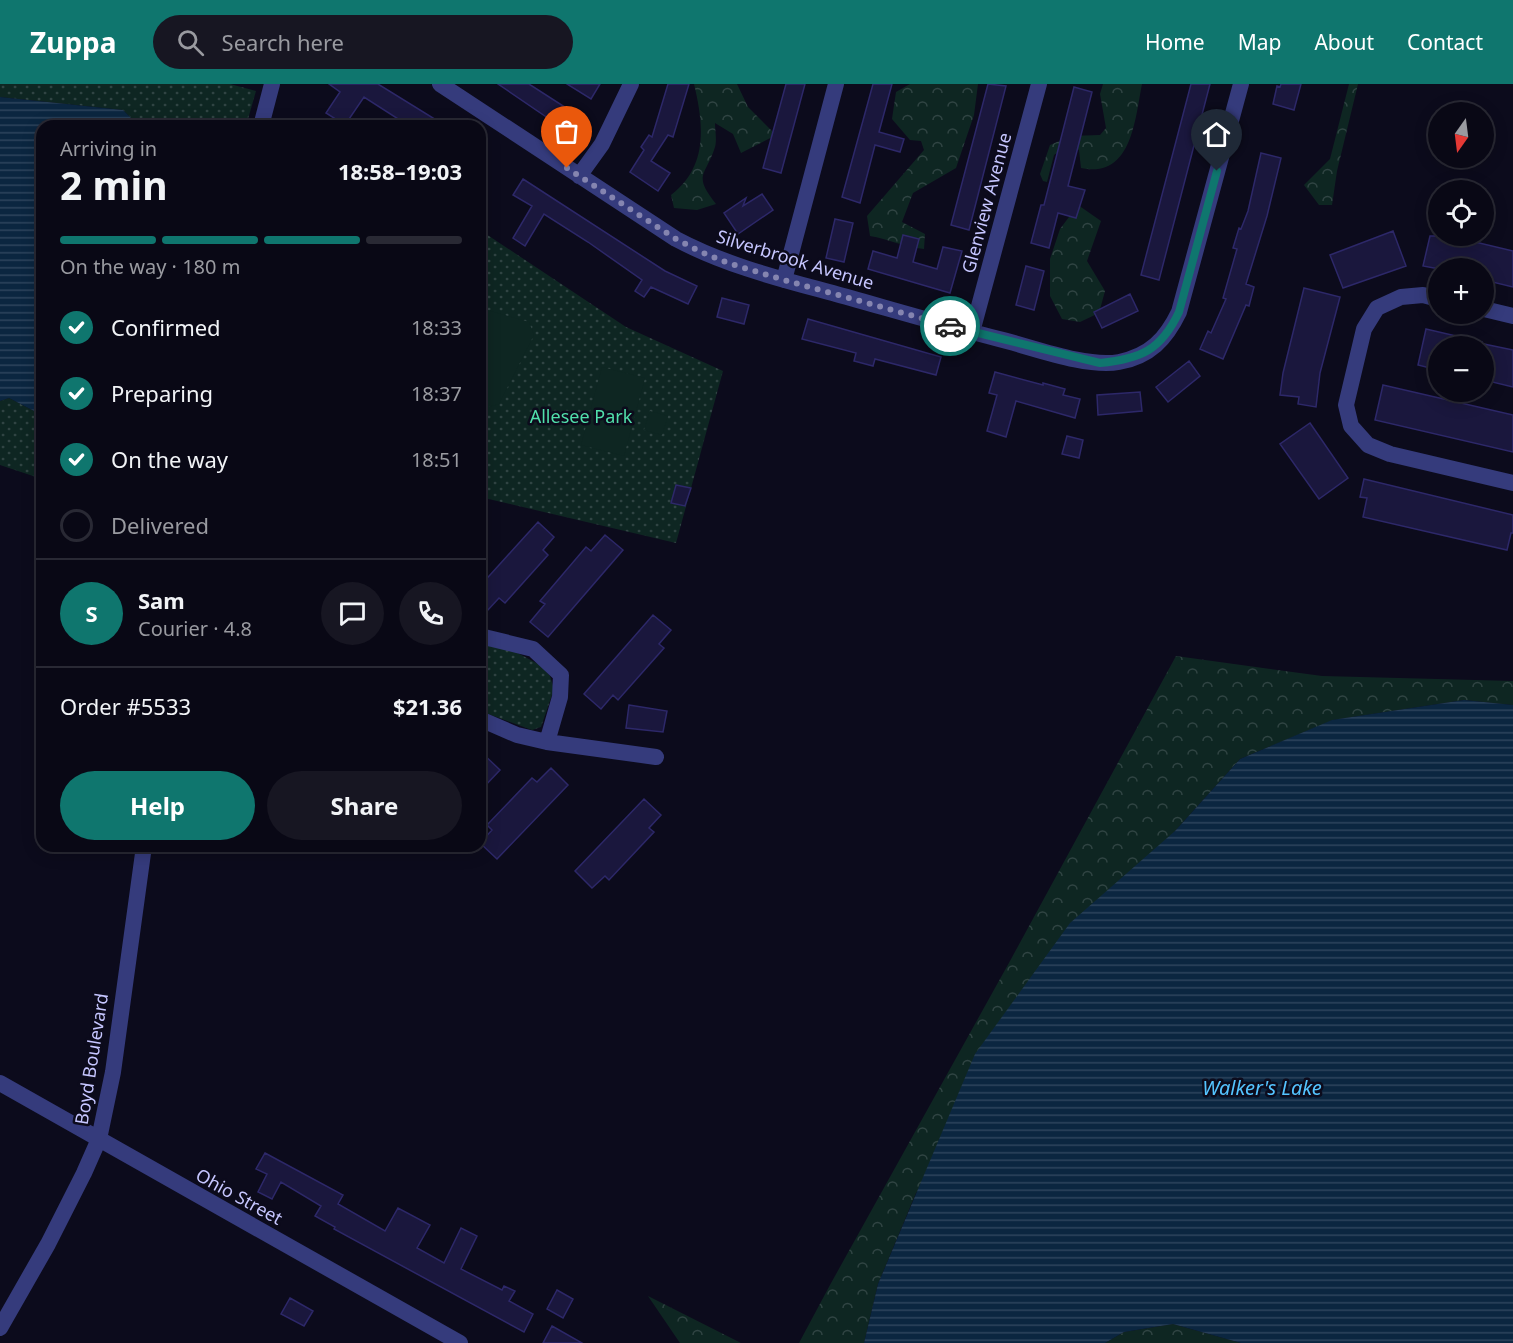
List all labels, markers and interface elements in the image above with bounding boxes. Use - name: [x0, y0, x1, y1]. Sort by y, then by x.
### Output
- search box: [153, 15, 573, 69]
- text: Zuppa: [30, 23, 117, 61]
- icon: search: [174, 26, 207, 59]
- text: Search here: [222, 27, 344, 57]
- text: Home: [1145, 28, 1205, 56]
- text: Map: [1238, 28, 1281, 56]
- text: About: [1314, 28, 1374, 56]
- text: Contact: [1407, 28, 1483, 56]
- north arrow: [1428, 102, 1494, 168]
- map controls: [1428, 102, 1494, 402]
- pin: [541, 106, 592, 168]
- pin: [1191, 109, 1242, 171]
- icon: bag: [550, 115, 583, 148]
- icon: home: [1200, 118, 1233, 151]
- street label: Glenview Avenue: [956, 130, 1016, 276]
- text: Arriving in: [60, 135, 157, 162]
- text: 18:58–19:03: [338, 156, 462, 186]
- text: 2 min: [60, 158, 167, 211]
- button: locate: [1428, 180, 1494, 246]
- street label: Silverbrook Avenue: [714, 224, 877, 294]
- text: On the way · 180 m: [60, 253, 240, 280]
- button: +: [1428, 258, 1494, 324]
- courier: [920, 296, 980, 356]
- icon: car: [934, 310, 967, 343]
- icon: check: [60, 311, 93, 344]
- text: Confirmed: [111, 312, 221, 342]
- text: 18:33: [411, 314, 462, 341]
- button: −: [1428, 336, 1494, 402]
- icon: check: [60, 377, 93, 410]
- text: Preparing: [111, 378, 213, 408]
- text: 18:37: [411, 380, 462, 407]
- park label: Allesee Park: [530, 404, 633, 428]
- icon: check: [60, 443, 93, 476]
- text: On the way: [111, 444, 228, 474]
- text: 18:51: [411, 446, 462, 473]
- text: Delivered: [111, 510, 209, 540]
- button: chat: [321, 582, 384, 645]
- button: phone: [399, 582, 462, 645]
- text: Sam: [138, 585, 185, 615]
- text: S: [85, 598, 98, 628]
- text: Courier · 4.8: [138, 615, 252, 642]
- text: Order #5533: [60, 691, 191, 721]
- text: $21.36: [393, 691, 462, 721]
- button: Help: [60, 771, 255, 840]
- button: Share: [267, 771, 462, 840]
- street label: Boyd Boulevard: [69, 991, 113, 1126]
- water label: Walker's Lake: [1202, 1074, 1322, 1101]
- street label: Ohio Street: [192, 1162, 288, 1230]

